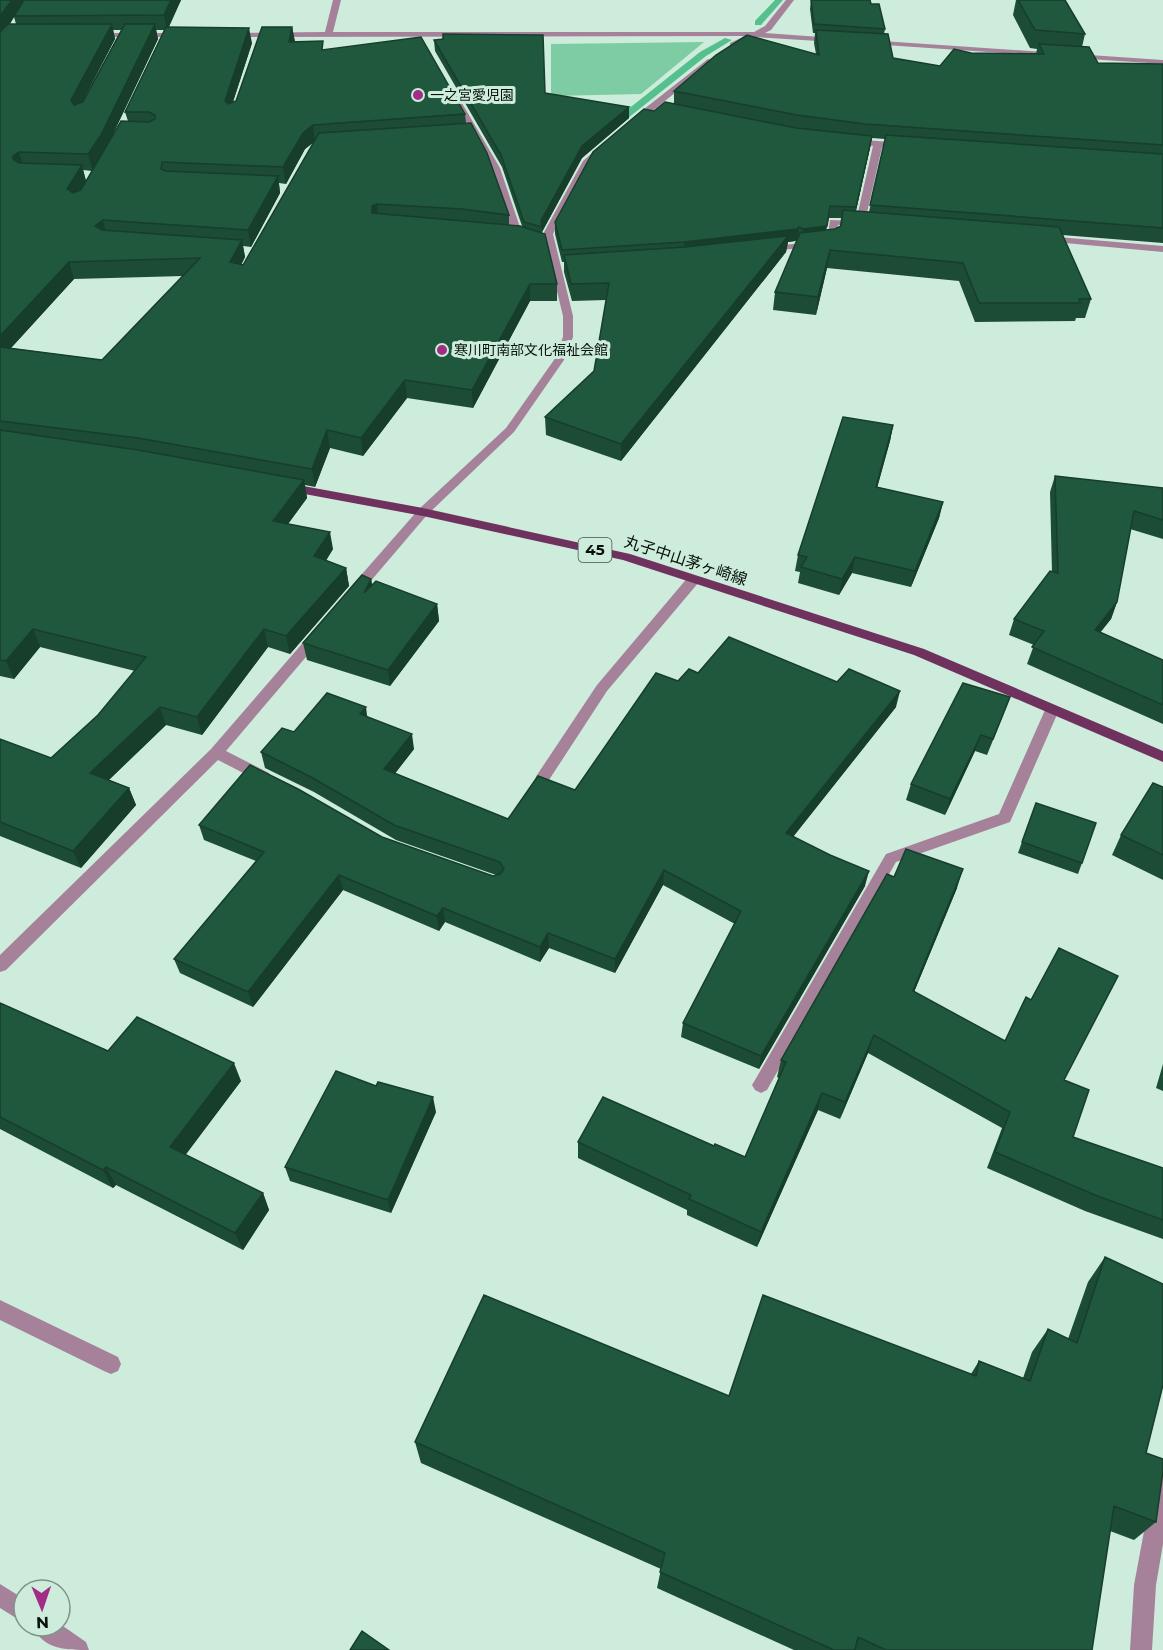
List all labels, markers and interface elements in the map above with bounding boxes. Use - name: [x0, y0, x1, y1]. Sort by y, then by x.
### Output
- place label: 一之宮愛児園: [430, 86, 514, 104]
- marker: 一之宮愛児園: [411, 88, 425, 102]
- place label: 寒川町南部文化福祉会館: [454, 341, 608, 359]
- marker: 寒川町南部文化福祉会館: [435, 343, 449, 357]
- street label: 丸子中山茅ヶ崎線: [622, 532, 750, 589]
- road number: 45: [578, 538, 612, 562]
- north arrow: [12, 1578, 72, 1638]
- text: N: [36, 1613, 49, 1632]

